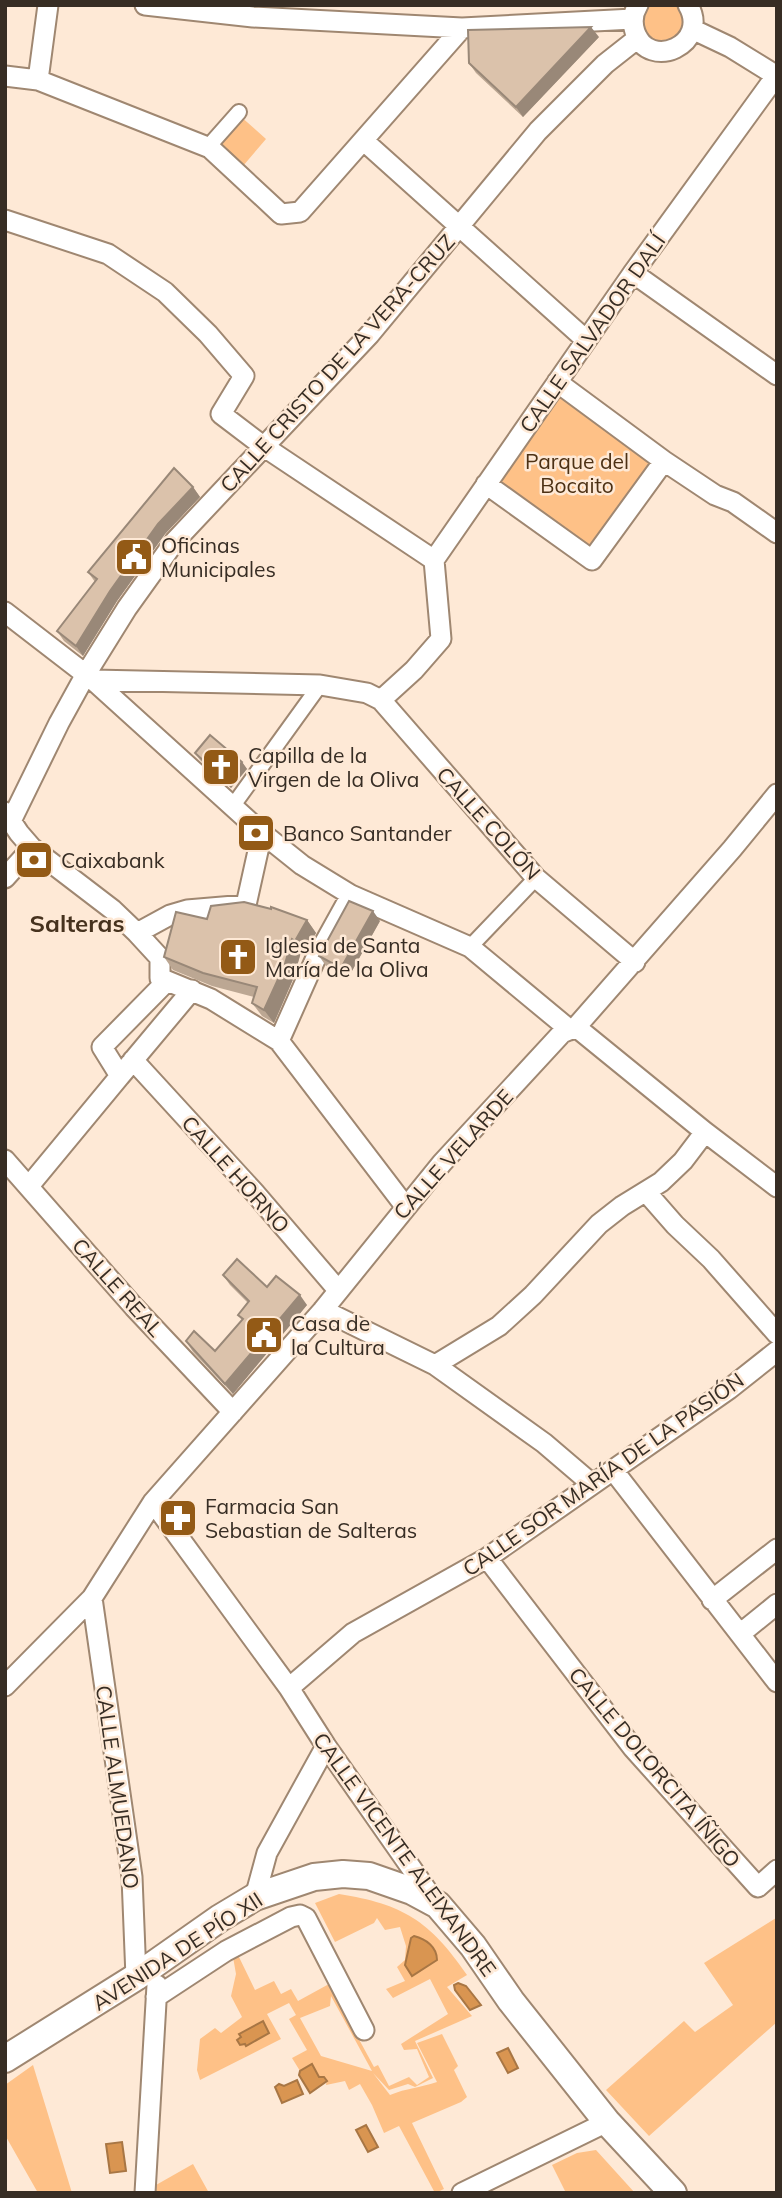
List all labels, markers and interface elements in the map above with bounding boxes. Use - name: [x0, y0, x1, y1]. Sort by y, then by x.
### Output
- street label: CALLE SALVADOR DALÍ: [513, 227, 671, 437]
- street label: CALLE CRISTO DE LA VERA-CRUZ: [214, 229, 460, 497]
- park label: Parque del Bocaito: [525, 448, 629, 498]
- place label: Oficinas Municipales: [161, 532, 276, 582]
- public building icon: Oficinas Municipales: [113, 536, 155, 578]
- place label: Capilla de la Virgen de la Oliva: [248, 742, 419, 792]
- church icon: Capilla de la Virgen de la Oliva: [200, 746, 242, 788]
- street label: CALLE COLÓN: [432, 761, 546, 885]
- bank icon: Banco Santander: [235, 812, 277, 854]
- place label: Banco Santander: [283, 820, 452, 846]
- bank icon: Caixabank: [13, 839, 55, 881]
- place label: Caixabank: [61, 847, 165, 873]
- district label: Salteras: [30, 908, 124, 938]
- place label: Iglesia de Santa María de la Oliva: [265, 932, 429, 982]
- church icon: Iglesia de Santa María de la Oliva: [217, 936, 259, 978]
- street label: CALLE VELARDE: [388, 1084, 518, 1224]
- street label: CALLE HORNO: [177, 1110, 295, 1238]
- street label: CALLE REAL: [67, 1232, 169, 1342]
- place label: Casa de la Cultura: [291, 1310, 385, 1360]
- public building icon: Casa de la Cultura: [243, 1314, 285, 1356]
- street label: CALLE SOR MARÍA DE LA PASIÓN: [457, 1367, 749, 1581]
- place label: Farmacia San Sebastian de Salteras: [205, 1493, 417, 1543]
- pharmacy icon: Farmacia San Sebastian de Salteras: [157, 1497, 199, 1539]
- street label: CALLE DOLORCITA ÍÑIGO: [564, 1662, 746, 1872]
- street label: CALLE ALMUEDANO: [91, 1683, 145, 1891]
- street label: CALLE VICENTE ALEIXANDRE: [308, 1727, 502, 1981]
- street label: AVENIDA DE PÍO XII: [87, 1886, 267, 2016]

